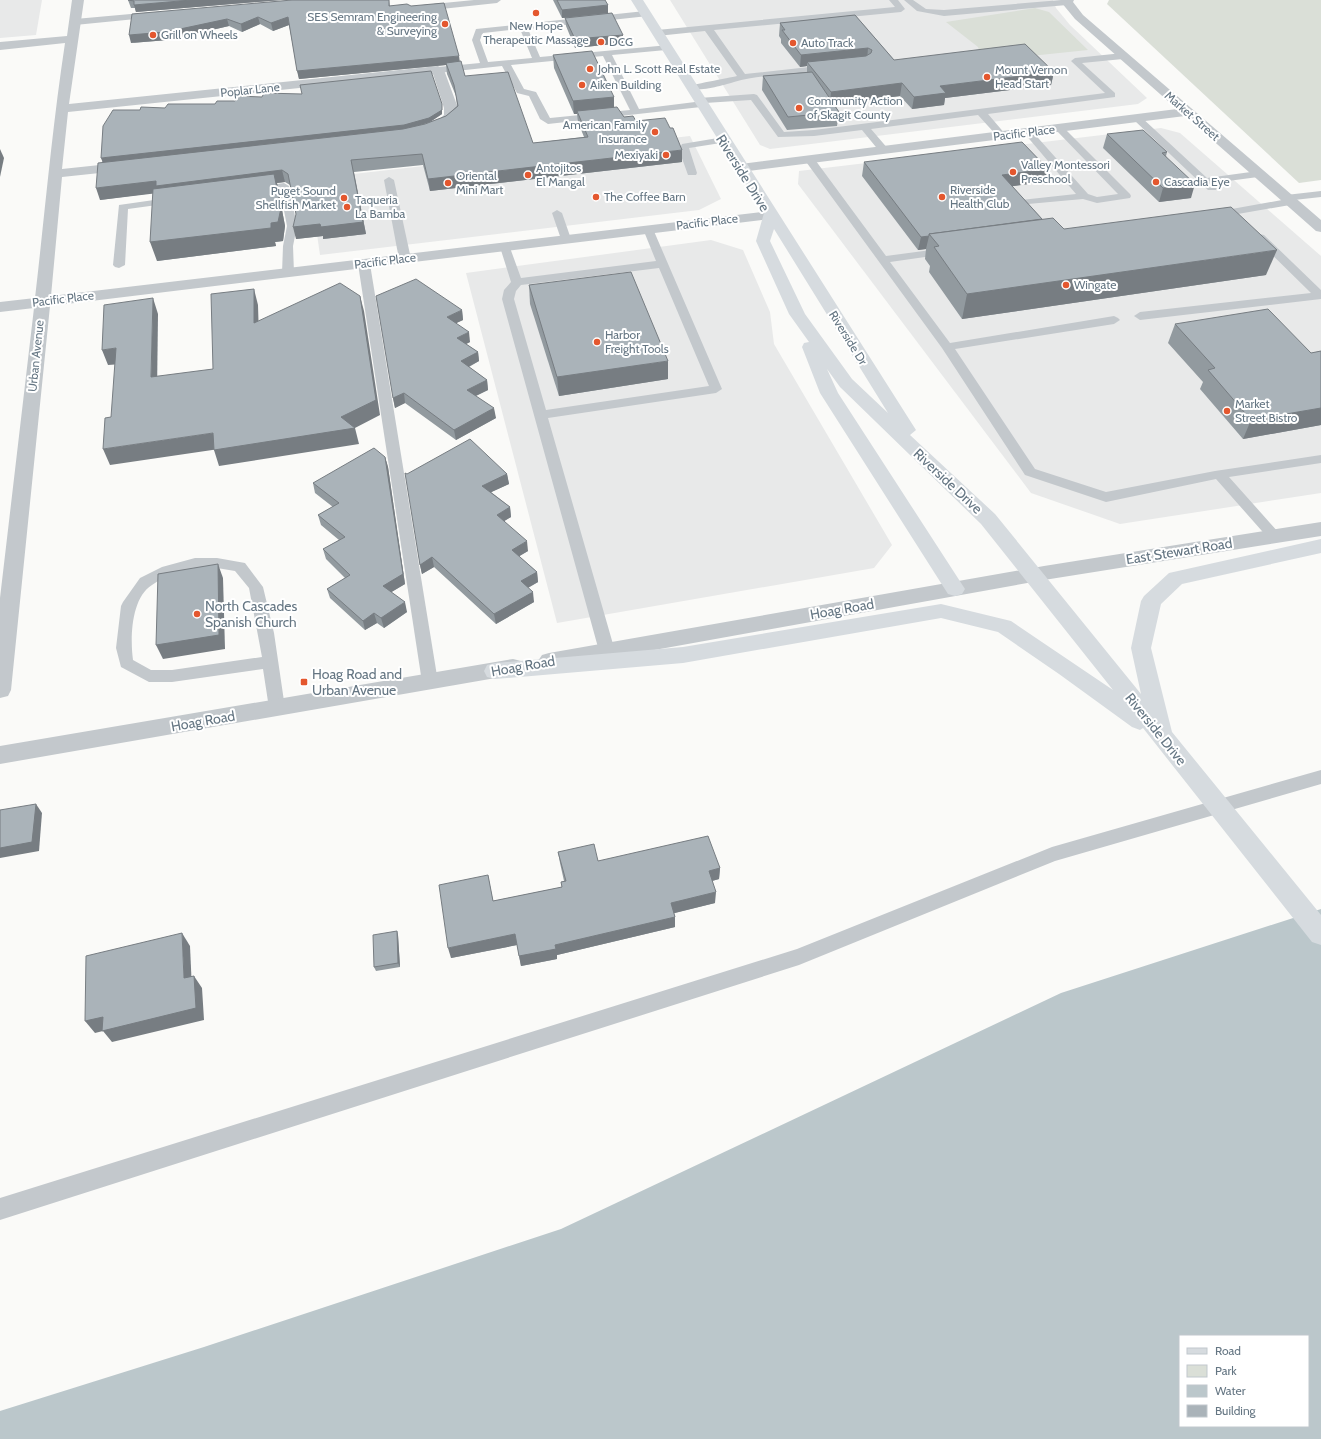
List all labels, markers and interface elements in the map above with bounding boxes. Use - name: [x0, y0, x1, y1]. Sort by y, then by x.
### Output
- marker: New Hope Therapeutic Massage: [531, 8, 541, 18]
- place label: SES Semram Engineering & Surveying: [307, 9, 438, 38]
- place label: New Hope Therapeutic Massage: [483, 18, 589, 47]
- marker: SES Semram Engineering & Surveying: [440, 19, 450, 29]
- place label: Grill on Wheels: [161, 27, 238, 42]
- marker: Grill on Wheels: [148, 30, 158, 40]
- place label: DCG: [609, 34, 633, 49]
- place label: Auto Track: [801, 35, 854, 50]
- marker: DCG: [596, 37, 606, 47]
- marker: Auto Track: [788, 38, 798, 48]
- place label: John L. Scott Real Estate: [597, 61, 720, 76]
- place label: Mount Vernon Head Start: [995, 62, 1068, 91]
- marker: John L. Scott Real Estate: [585, 64, 595, 74]
- marker: Mount Vernon Head Start: [982, 72, 992, 82]
- place label: Aiken Building: [590, 77, 662, 92]
- street label: Poplar Lane: [219, 79, 280, 100]
- marker: Aiken Building: [577, 80, 587, 90]
- street label: Market Street: [1162, 88, 1223, 144]
- place label: Community Action of Skagit County: [807, 93, 903, 122]
- marker: Community Action of Skagit County: [794, 103, 804, 113]
- place label: American Family Insurance: [563, 117, 647, 146]
- street label: Pacific Place: [992, 121, 1056, 144]
- marker: American Family Insurance: [650, 127, 660, 137]
- street label: Riverside Drive: [712, 131, 774, 215]
- place label: Mexiyaki: [614, 147, 658, 162]
- marker: Mexiyaki: [661, 150, 671, 160]
- place label: Valley Montessori Preschool: [1021, 157, 1110, 186]
- place label: Antojitos El Mangal: [536, 160, 585, 189]
- marker: Valley Montessori Preschool: [1008, 167, 1018, 177]
- place label: Oriental Mini Mart: [456, 168, 503, 197]
- marker: Antojitos El Mangal: [523, 170, 533, 180]
- place label: Cascadia Eye: [1164, 174, 1230, 189]
- marker: Cascadia Eye: [1151, 177, 1161, 187]
- marker: Oriental Mini Mart: [443, 178, 453, 188]
- place label: Riverside Health Club: [950, 182, 1010, 211]
- place label: Puget Sound Shellfish Market: [256, 183, 336, 212]
- place label: The Coffee Barn: [604, 189, 686, 204]
- place label: Taqueria La Bamba: [355, 192, 406, 221]
- marker: The Coffee Barn: [591, 192, 601, 202]
- marker: Riverside Health Club: [937, 192, 947, 202]
- marker: Puget Sound Shellfish Market: [339, 193, 349, 203]
- marker: Taqueria La Bamba: [342, 202, 352, 212]
- street label: Pacific Place: [675, 210, 739, 233]
- street label: Pacific Place: [353, 249, 417, 272]
- place label: Wingate: [1074, 277, 1116, 292]
- marker: Wingate: [1061, 280, 1071, 290]
- street label: Pacific Place: [31, 287, 95, 310]
- street label: Riverside Dr: [826, 308, 871, 368]
- street label: Urban Avenue: [24, 319, 47, 393]
- place label: Harbor Freight Tools: [605, 327, 669, 356]
- marker: Harbor Freight Tools: [592, 337, 602, 347]
- place label: Market Street Bistro: [1235, 396, 1298, 425]
- marker: Market Street Bistro: [1222, 406, 1232, 416]
- street label: Riverside Drive: [910, 444, 986, 518]
- street label: East Stewart Road: [1125, 534, 1233, 568]
- street label: Hoag Road: [809, 595, 875, 623]
- place label: North Cascades Spanish Church: [205, 597, 297, 631]
- marker: North Cascades Spanish Church: [192, 609, 202, 619]
- street label: Hoag Road: [490, 652, 556, 680]
- place label: Hoag Road and Urban Avenue: [312, 665, 402, 699]
- marker: Hoag Road and Urban Avenue: [299, 677, 309, 687]
- street label: Riverside Drive: [1121, 689, 1191, 769]
- street label: Hoag Road: [170, 707, 236, 735]
- legend: [1179, 1335, 1309, 1427]
- text: Road: [1215, 1343, 1241, 1358]
- text: Park: [1215, 1363, 1237, 1378]
- text: Water: [1215, 1383, 1246, 1398]
- text: Building: [1215, 1403, 1257, 1418]

